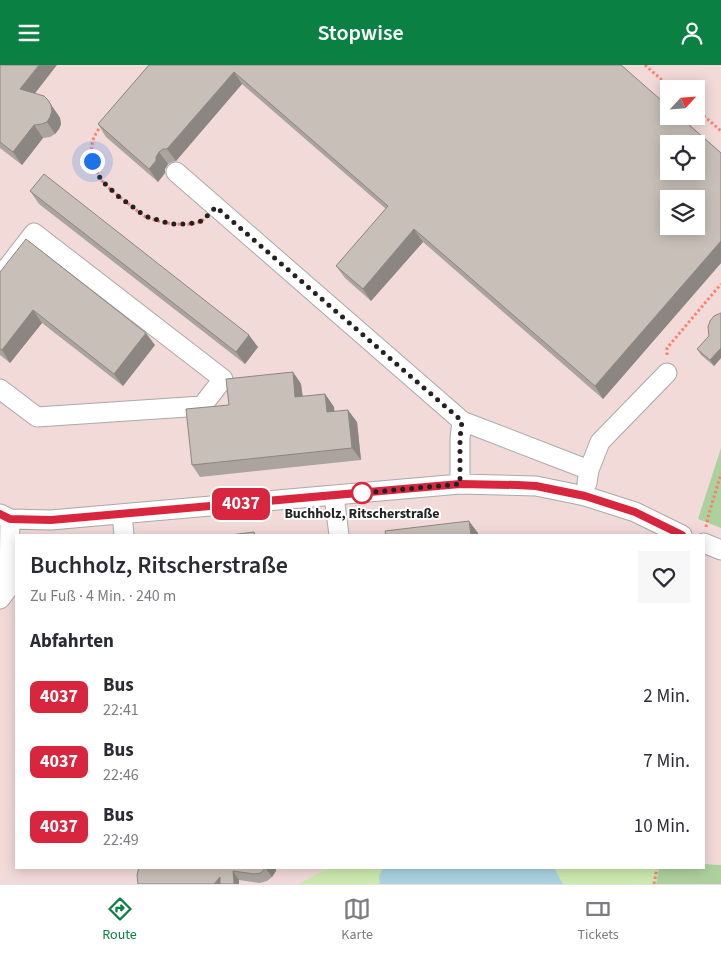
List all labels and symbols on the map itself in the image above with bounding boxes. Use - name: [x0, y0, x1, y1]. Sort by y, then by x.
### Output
- north arrow: [660, 80, 705, 125]
- your location: [80, 149, 105, 174]
- marker: Buchholz, Ritscherstraße: [351, 482, 373, 504]
- line badge: 4037: [206, 488, 276, 520]
- place label: Buchholz, Ritscherstraße: [284, 504, 440, 524]

